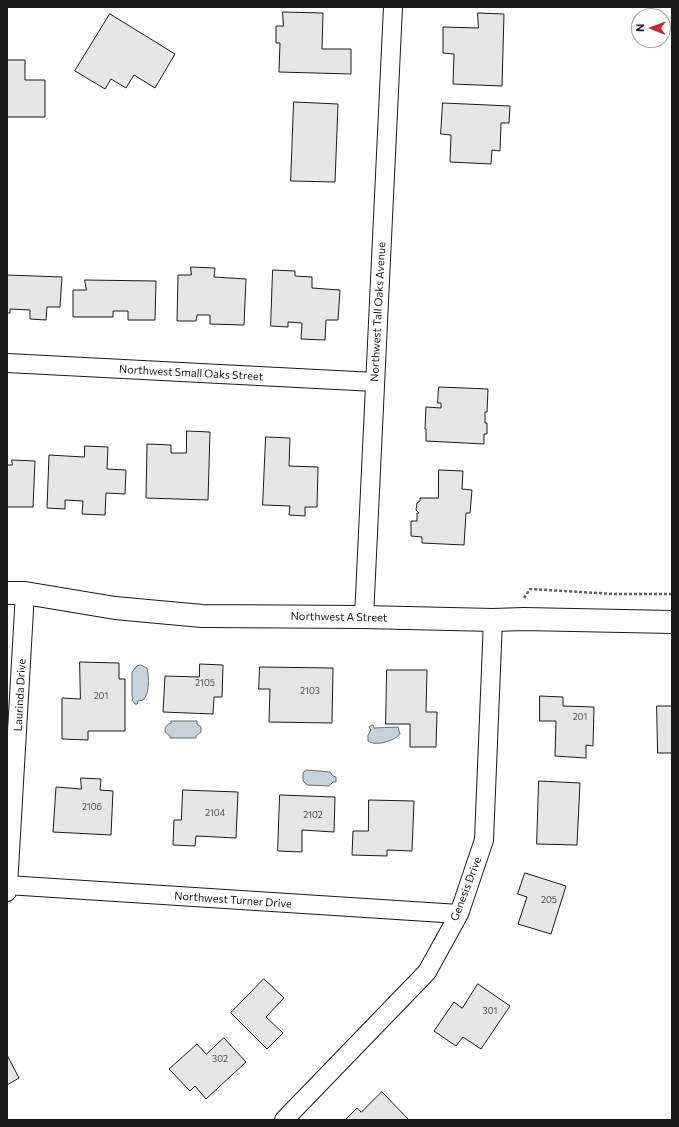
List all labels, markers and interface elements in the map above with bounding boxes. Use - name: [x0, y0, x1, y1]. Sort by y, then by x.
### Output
- north arrow: [631, 8, 671, 48]
- text: N: [633, 24, 646, 32]
- street label: Northwest Tall Oaks Avenue: [368, 242, 388, 382]
- street label: Northwest Small Oaks Street: [119, 363, 263, 383]
- street label: Northwest A Street: [291, 610, 387, 624]
- street label: Laurinda Drive: [12, 658, 28, 732]
- house number: 2105: [195, 678, 215, 688]
- house number: 2103: [300, 686, 320, 696]
- house number: 201: [94, 691, 108, 701]
- house number: 201: [573, 712, 587, 722]
- house number: 2106: [82, 802, 102, 812]
- house number: 2104: [205, 808, 225, 818]
- house number: 2102: [303, 810, 323, 820]
- street label: Genesis Drive: [448, 855, 484, 923]
- street label: Northwest Turner Drive: [174, 889, 292, 911]
- house number: 205: [541, 895, 557, 905]
- house number: 301: [483, 1006, 497, 1016]
- house number: 302: [212, 1054, 228, 1064]

